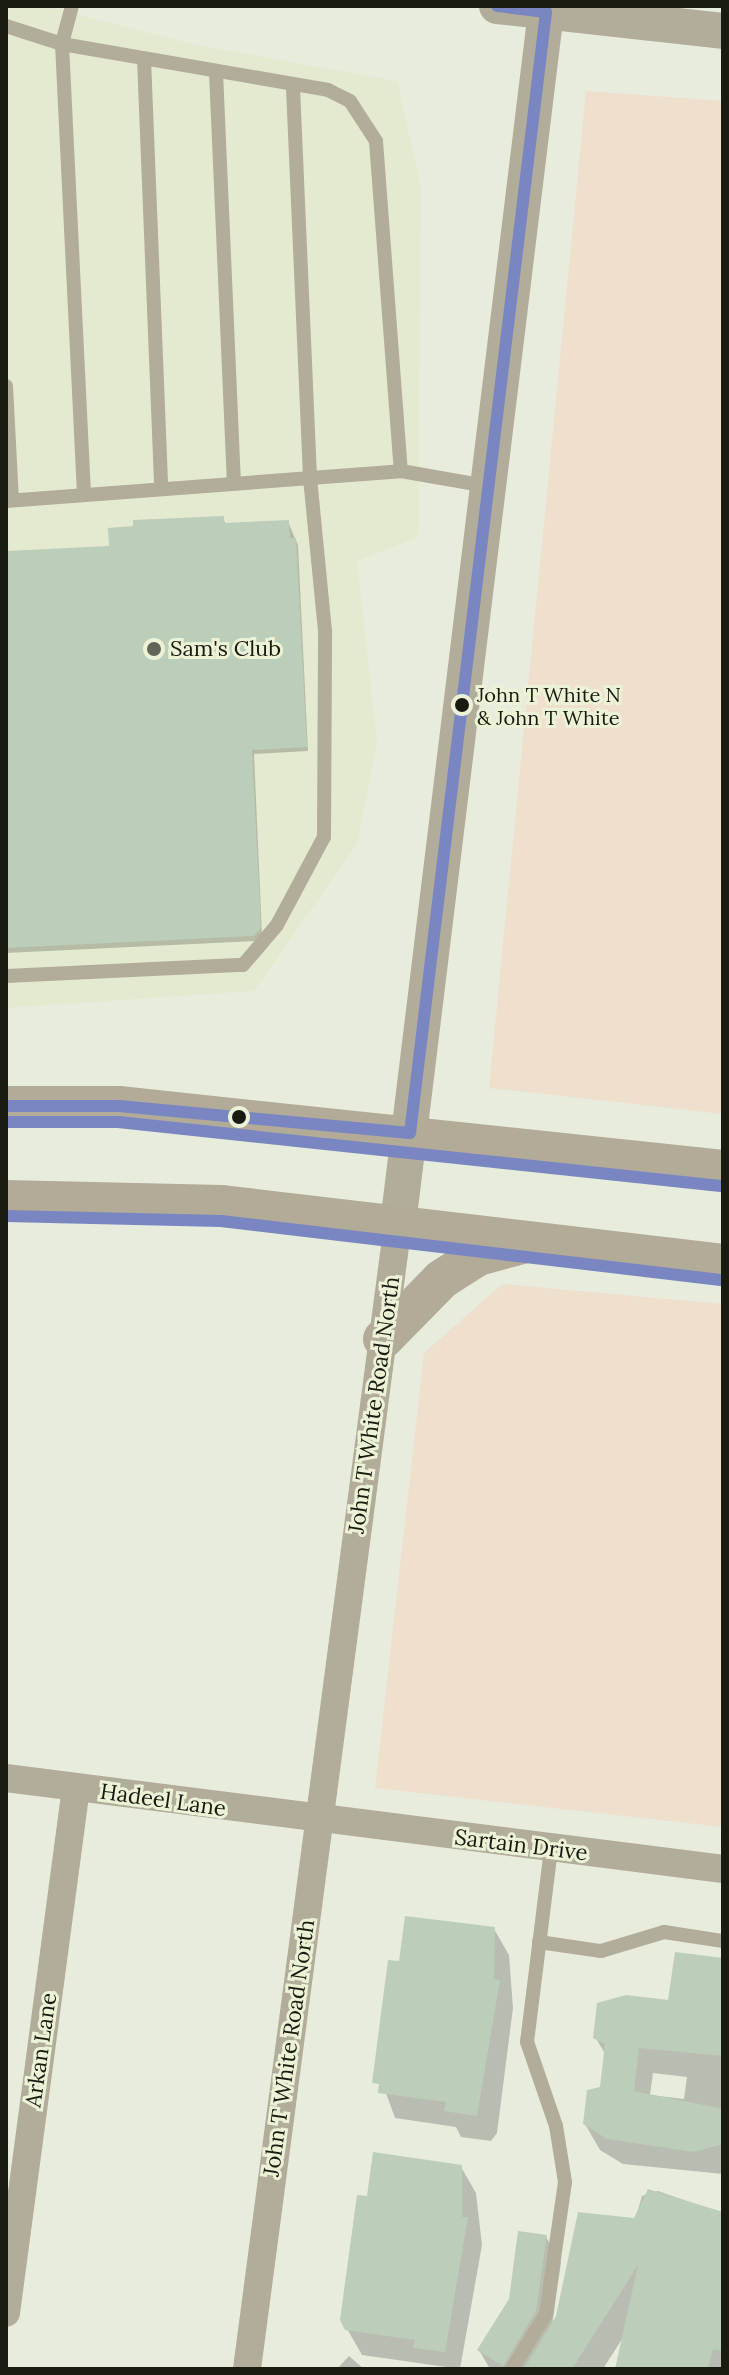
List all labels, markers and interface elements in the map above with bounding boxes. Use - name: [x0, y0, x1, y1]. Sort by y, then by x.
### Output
- place label: Sam's Club: [170, 636, 281, 662]
- marker: Sam's Club: [145, 640, 163, 658]
- place label: John T White N & John T White: [477, 682, 621, 729]
- marker: John T White N & John T White: [454, 697, 470, 713]
- unlabelled marker: [231, 1109, 247, 1125]
- street label: John T White Road North: [343, 1275, 405, 1535]
- street label: Hadeel Lane: [98, 1778, 228, 1822]
- street label: Sartain Drive: [453, 1824, 589, 1866]
- street label: John T White Road North: [258, 1918, 320, 2178]
- street label: Arkan Lane: [20, 1991, 62, 2109]

